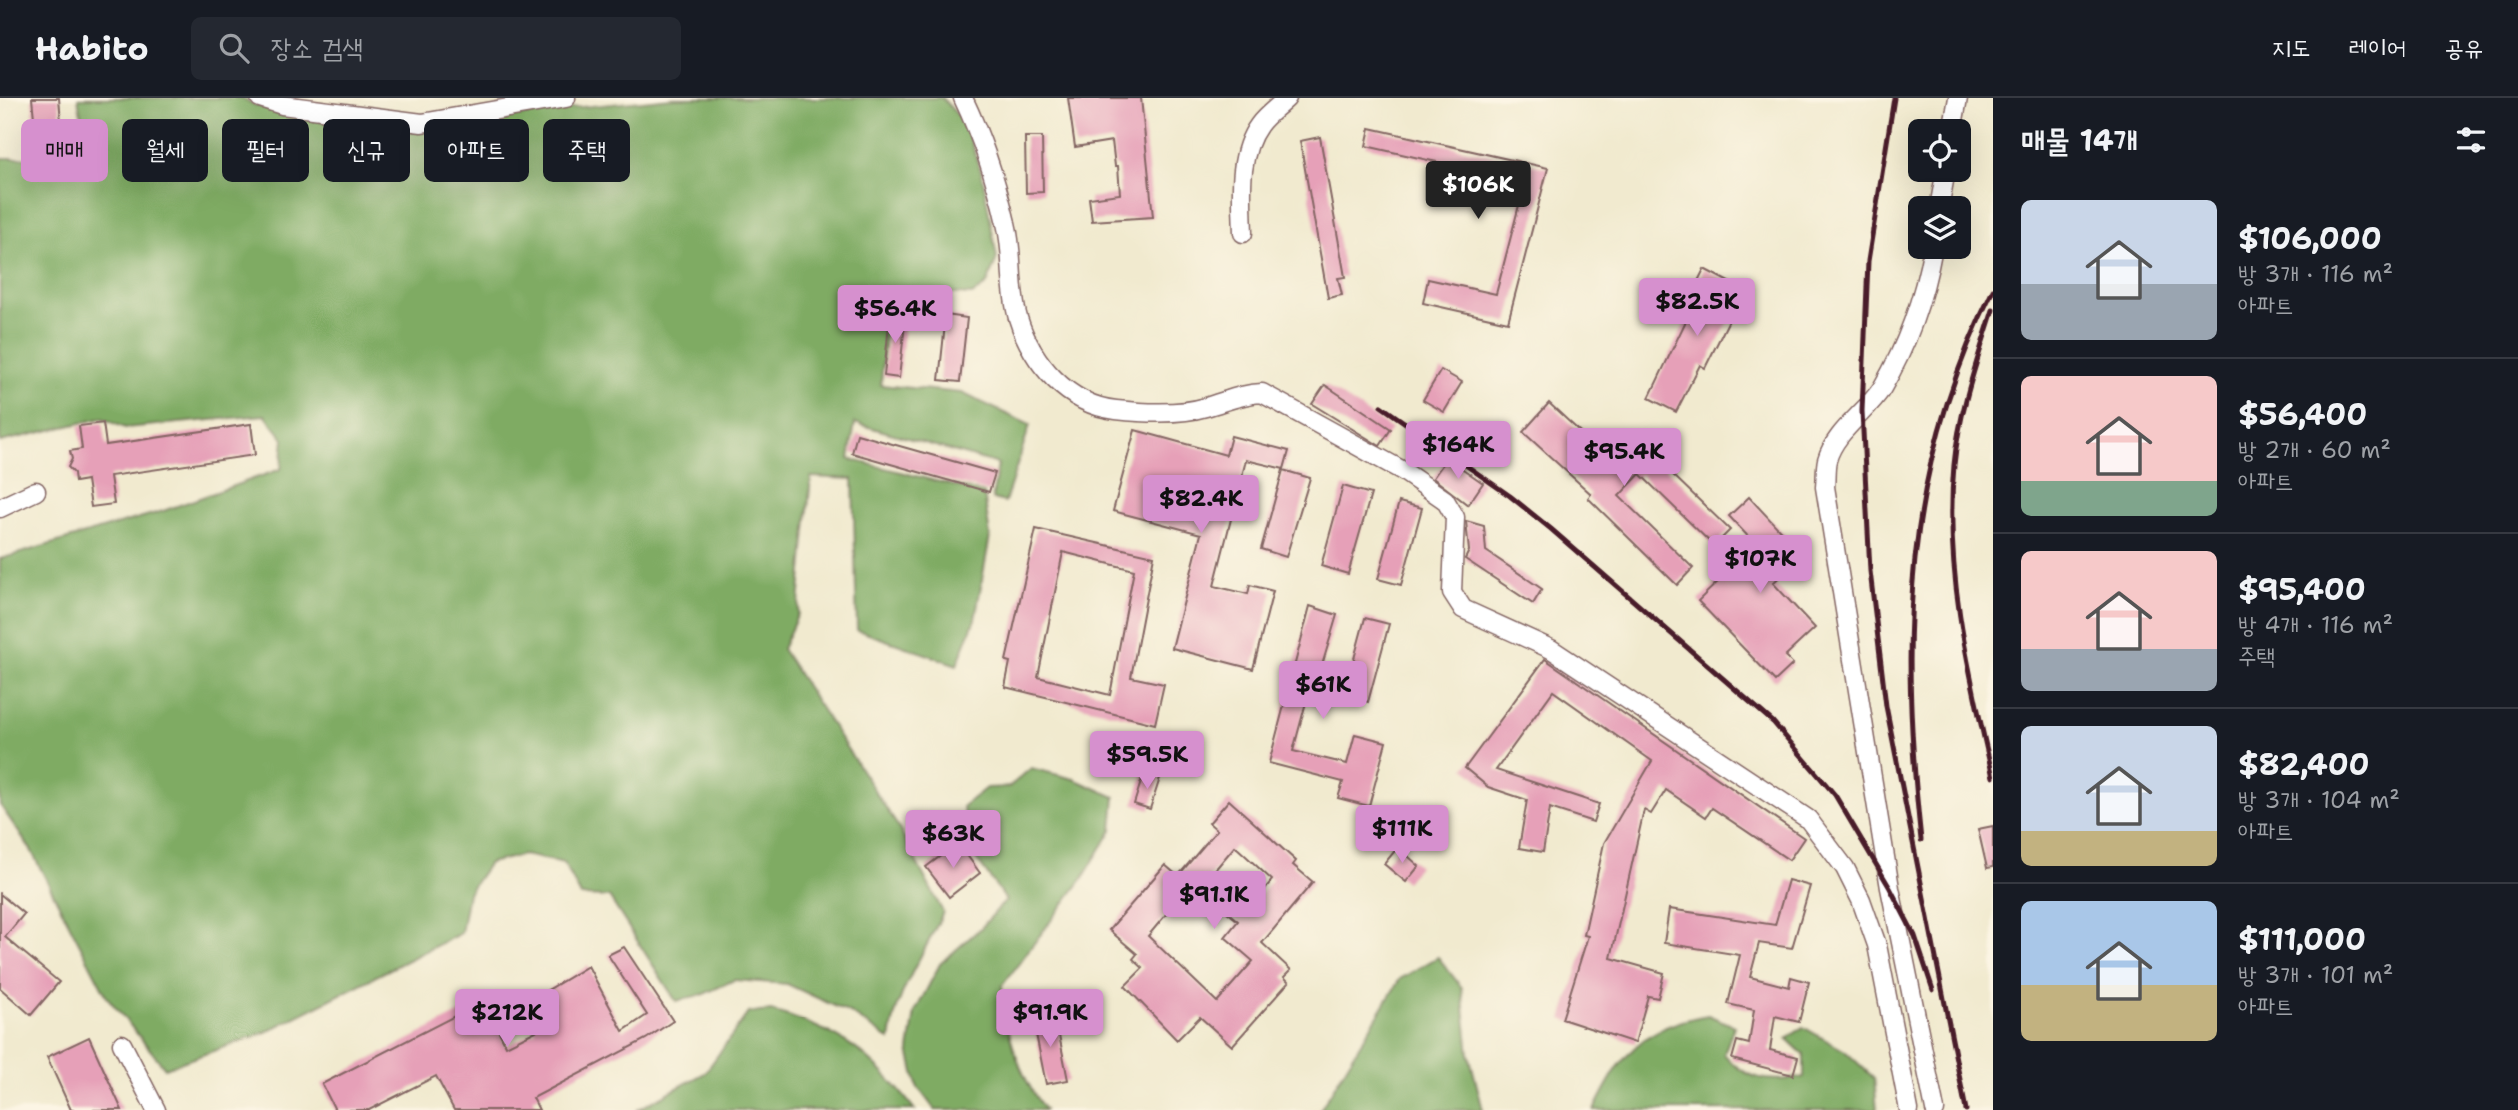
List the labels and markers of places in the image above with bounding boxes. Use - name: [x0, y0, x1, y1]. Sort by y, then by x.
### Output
- pin: $106K: [1429, 162, 1527, 221]
- pin: $82.5K: [1640, 278, 1754, 338]
- pin: $56.4K: [838, 286, 952, 345]
- pin: $164K: [1409, 422, 1507, 481]
- pin: $95.4K: [1567, 428, 1681, 488]
- pin: $82.4K: [1144, 476, 1258, 535]
- pin: $107K: [1711, 536, 1809, 595]
- pin: $61K: [1282, 662, 1364, 721]
- pin: $59.5K: [1090, 732, 1204, 791]
- pin: $111K: [1353, 806, 1451, 865]
- pin: $63K: [912, 810, 994, 870]
- pin: $91.1K: [1157, 872, 1271, 931]
- pin: $212K: [458, 990, 556, 1049]
- pin: $91.9K: [993, 990, 1107, 1049]

